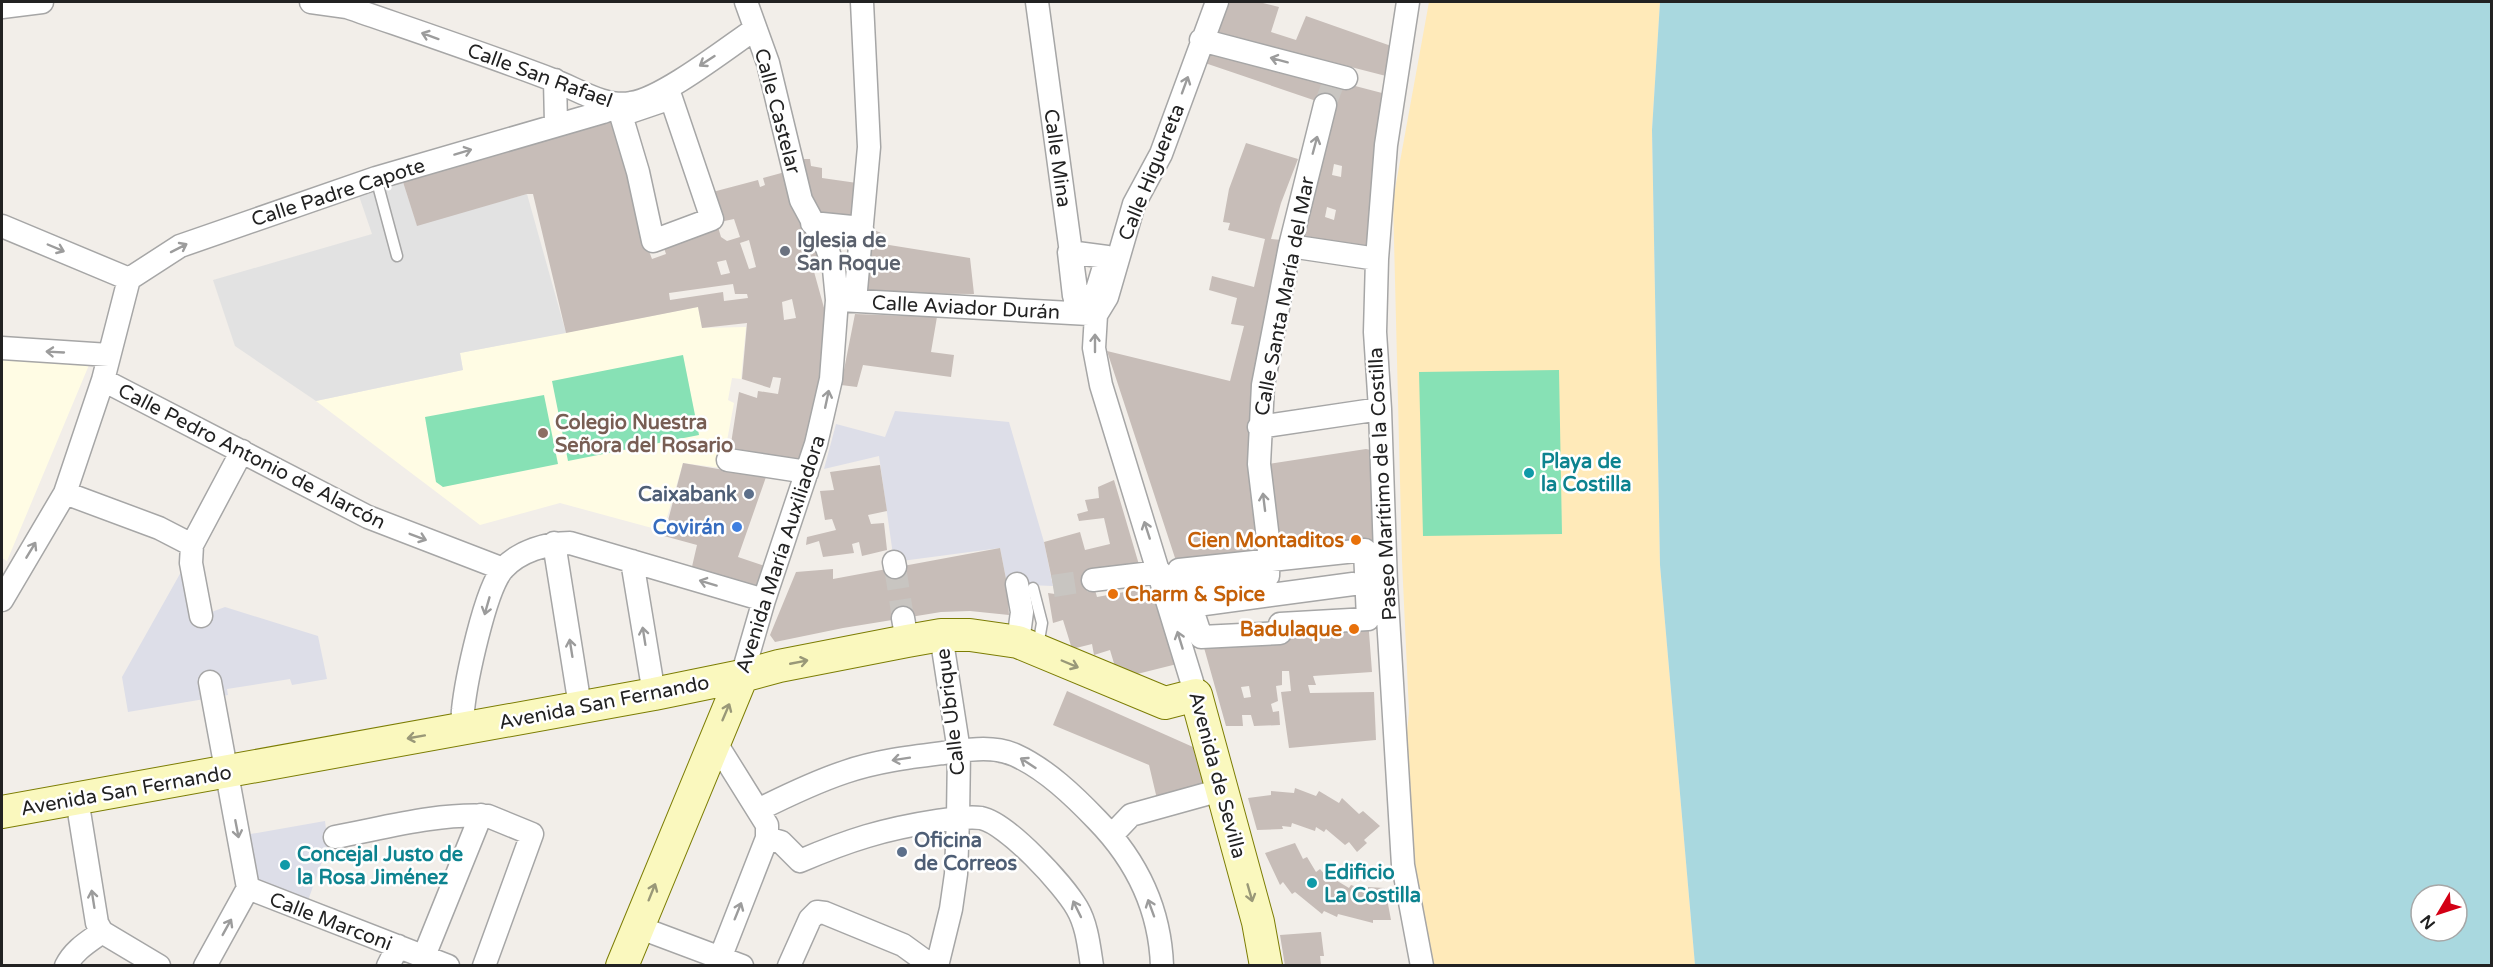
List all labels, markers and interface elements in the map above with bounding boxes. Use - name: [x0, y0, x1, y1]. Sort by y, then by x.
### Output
- one-way arrow: [421, 30, 440, 41]
- street label: Calle San Rafael: [464, 39, 615, 113]
- street label: Calle Castelar: [749, 46, 805, 177]
- one-way arrow: [1270, 54, 1289, 66]
- one-way arrow: [698, 55, 715, 68]
- one-way arrow: [1181, 76, 1192, 95]
- street label: Calle Higuereta: [1114, 101, 1190, 244]
- street label: Calle Mina: [1038, 107, 1076, 209]
- one-way arrow: [1309, 136, 1321, 155]
- one-way arrow: [453, 146, 472, 157]
- street label: Calle Padre Capote: [249, 154, 428, 232]
- street label: Calle Santa María del Mar: [1250, 174, 1320, 418]
- place label: Iglesia de San Roque: [797, 229, 900, 276]
- one-way arrow: [169, 242, 187, 253]
- one-way arrow: [46, 243, 64, 254]
- marker: Iglesia de San Roque: [778, 244, 792, 258]
- street label: Calle Aviador Durán: [871, 291, 1061, 325]
- one-way arrow: [1089, 333, 1101, 353]
- one-way arrow: [46, 346, 66, 357]
- street label: Paseo Marítimo de la Costilla: [1364, 347, 1402, 621]
- street label: Calle Pedro Antonio de Alarcón: [114, 379, 389, 535]
- one-way arrow: [821, 390, 833, 409]
- place label: Colegio Nuestra Señora del Rosario: [555, 411, 733, 458]
- marker: Colegio Nuestra Señora del Rosario: [536, 426, 550, 440]
- street label: Avenida María Auxiliadora: [731, 432, 831, 676]
- place label: Playa de la Costilla: [1541, 450, 1632, 497]
- marker: Playa de la Costilla: [1522, 466, 1536, 480]
- place label: Caixabank: [638, 483, 737, 507]
- marker: Caixabank: [742, 487, 756, 501]
- one-way arrow: [1258, 493, 1269, 513]
- place label: Covirán: [653, 516, 725, 540]
- marker: Covirán: [730, 520, 744, 534]
- one-way arrow: [1141, 521, 1152, 540]
- place label: Cien Montaditos: [1188, 529, 1344, 553]
- one-way arrow: [409, 532, 427, 543]
- marker: Cien Montaditos: [1349, 533, 1363, 547]
- one-way arrow: [26, 542, 38, 559]
- one-way arrow: [699, 577, 718, 588]
- place label: Charm & Spice: [1125, 583, 1265, 607]
- marker: Charm & Spice: [1106, 587, 1120, 601]
- one-way arrow: [481, 596, 492, 615]
- place label: Badulaque: [1240, 618, 1342, 642]
- marker: Badulaque: [1347, 622, 1361, 636]
- one-way arrow: [639, 627, 650, 646]
- one-way arrow: [1174, 631, 1185, 650]
- one-way arrow: [565, 639, 576, 659]
- street label: Calle Ubrique: [931, 647, 971, 777]
- one-way arrow: [788, 656, 808, 667]
- one-way arrow: [1061, 659, 1079, 670]
- street label: Avenida San Fernando: [497, 671, 711, 735]
- street label: Avenida de Sevilla: [1183, 689, 1251, 861]
- one-way arrow: [721, 703, 733, 721]
- one-way arrow: [407, 732, 426, 743]
- one-way arrow: [891, 753, 911, 764]
- one-way arrow: [1020, 757, 1037, 769]
- street label: Avenida San Fernando: [19, 761, 234, 821]
- one-way arrow: [232, 819, 243, 839]
- place label: Oficina de Correos: [914, 829, 1017, 876]
- place label: Concejal Justo de la Rosa Jiménez: [297, 843, 463, 890]
- marker: Oficina de Correos: [895, 845, 909, 859]
- marker: Concejal Justo de la Rosa Jiménez: [278, 858, 292, 872]
- place label: Edificio La Costilla: [1324, 861, 1421, 908]
- marker: Edificio La Costilla: [1305, 876, 1319, 890]
- one-way arrow: [647, 883, 658, 902]
- one-way arrow: [1245, 883, 1256, 902]
- north arrow: [2409, 883, 2469, 943]
- street label: Calle Marconi: [266, 888, 395, 956]
- one-way arrow: [87, 890, 98, 910]
- one-way arrow: [1145, 899, 1156, 918]
- one-way arrow: [1070, 901, 1082, 919]
- one-way arrow: [733, 902, 744, 921]
- text: N: [2416, 911, 2440, 933]
- one-way arrow: [221, 919, 233, 936]

